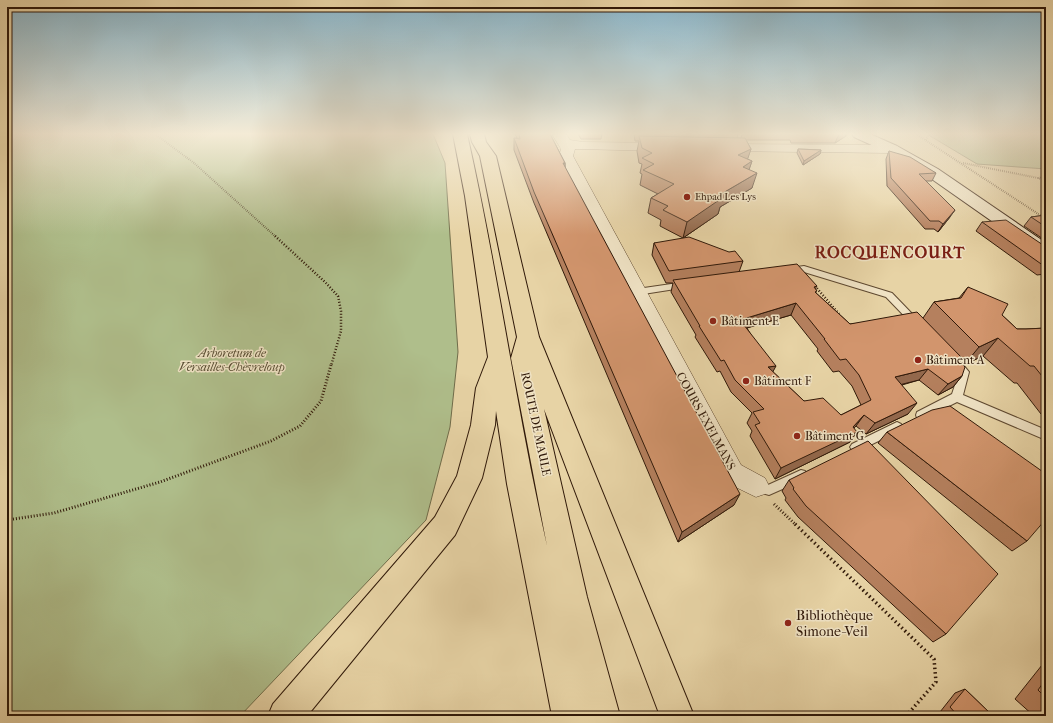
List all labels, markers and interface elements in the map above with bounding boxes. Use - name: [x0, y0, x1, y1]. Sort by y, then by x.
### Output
- place label: Ehpad Les Lys: [695, 191, 756, 203]
- marker: Ehpad Les Lys: [682, 192, 692, 202]
- district label: ROCQUENCOURT: [815, 243, 965, 262]
- place label: Bâtiment E: [721, 314, 779, 328]
- marker: Bâtiment E: [708, 316, 718, 326]
- park label: Arboretum de Versailles-Chèvreloup: [179, 346, 285, 374]
- place label: Bâtiment A: [926, 353, 985, 367]
- marker: Bâtiment A: [913, 355, 923, 365]
- street label: COURS EXELMANS: [673, 370, 739, 472]
- street label: ROUTE DE MAULE: [518, 371, 554, 477]
- place label: Bâtiment F: [754, 374, 812, 388]
- marker: Bâtiment F: [741, 376, 751, 386]
- place label: Bâtiment G: [805, 429, 865, 443]
- marker: Bâtiment G: [792, 431, 802, 441]
- place label: Bibliothèque Simone-Veil: [796, 607, 873, 640]
- marker: Bibliothèque Simone-Veil: [783, 618, 793, 628]

